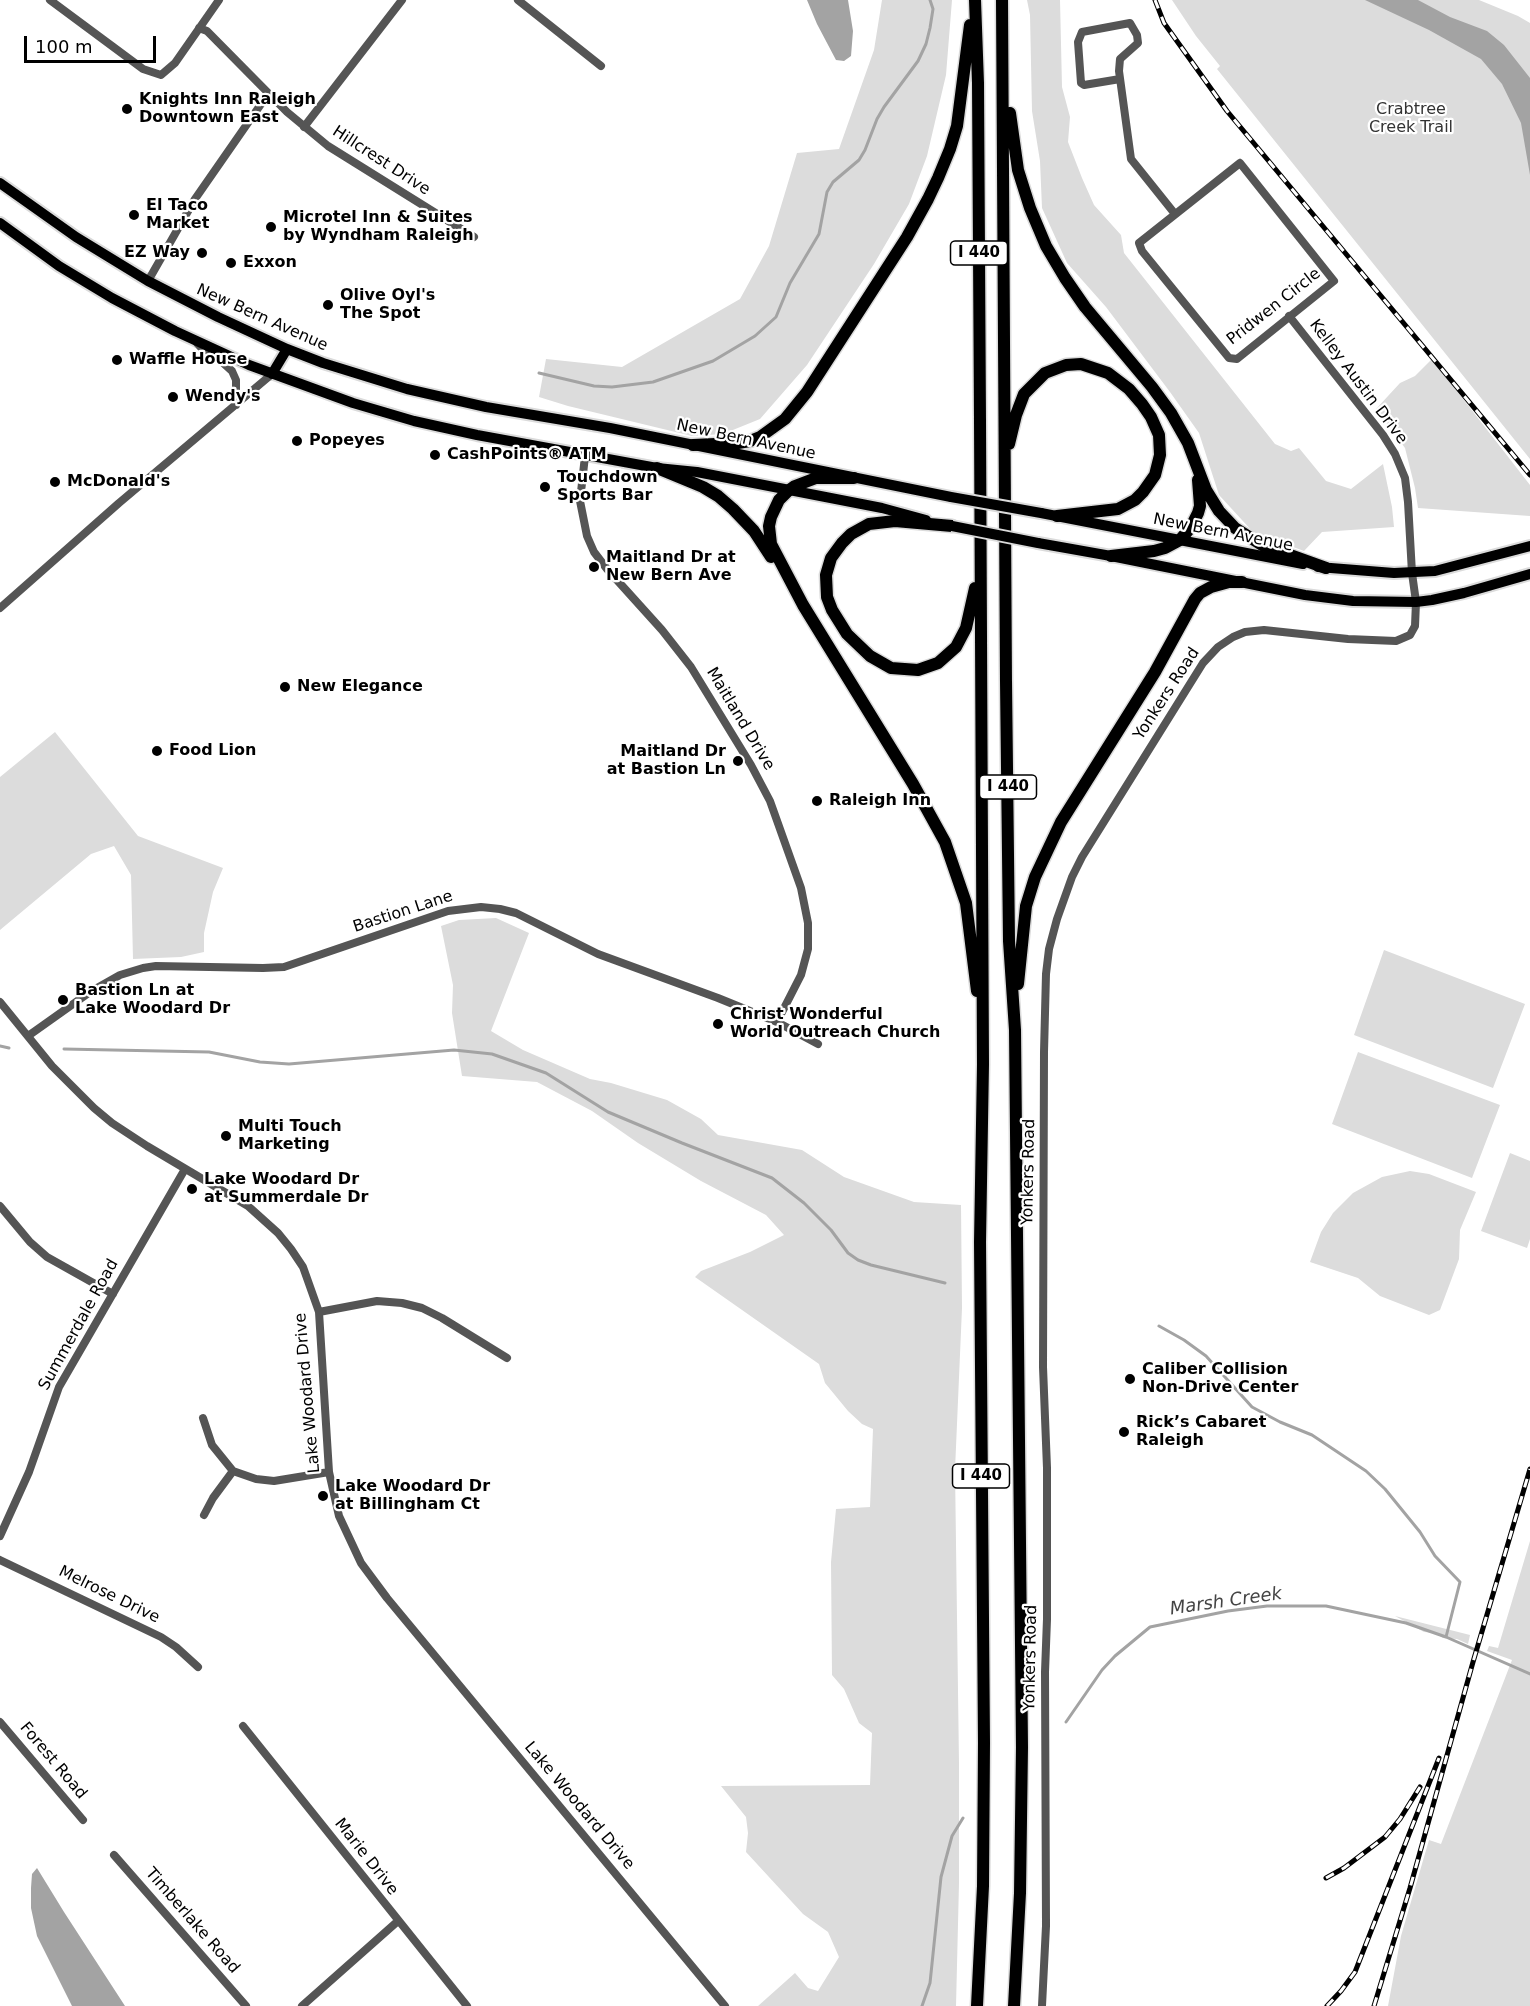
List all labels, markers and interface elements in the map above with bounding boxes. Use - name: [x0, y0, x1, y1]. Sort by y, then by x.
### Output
- scale bar: [27, 24, 159, 62]
- text: 100 m: [35, 36, 93, 57]
- place label: Knights Inn Raleigh Downtown East: [139, 90, 316, 128]
- park label: Crabtree Creek Trail: [1369, 100, 1453, 138]
- marker: Knights Inn Raleigh Downtown East: [120, 102, 134, 116]
- street label: Hillcrest Drive: [329, 122, 433, 200]
- place label: El Taco Market: [146, 196, 209, 234]
- marker: El Taco Market: [127, 208, 141, 222]
- place label: Microtel Inn & Suites by Wyndham Raleigh: [283, 208, 474, 246]
- marker: Microtel Inn & Suites by Wyndham Raleigh: [264, 220, 278, 234]
- road number: I 440: [950, 241, 1008, 265]
- place label: EZ Way: [124, 243, 190, 263]
- marker: EZ Way: [195, 246, 209, 260]
- place label: Exxon: [243, 253, 297, 273]
- marker: Exxon: [224, 256, 238, 270]
- street label: Pridwen Circle: [1223, 264, 1325, 350]
- street label: New Bern Avenue: [193, 280, 331, 356]
- place label: Olive Oyl's The Spot: [340, 286, 435, 324]
- marker: Olive Oyl's The Spot: [321, 298, 335, 312]
- street label: Kelley Austin Drive: [1305, 316, 1411, 448]
- place label: Waffle House: [129, 350, 247, 370]
- marker: Waffle House: [110, 353, 124, 367]
- place label: Wendy's: [185, 387, 261, 407]
- marker: Wendy's: [166, 390, 180, 404]
- street label: New Bern Avenue: [675, 416, 817, 464]
- place label: Popeyes: [309, 431, 385, 451]
- marker: Popeyes: [290, 434, 304, 448]
- place label: CashPoints® ATM: [447, 445, 607, 465]
- marker: CashPoints® ATM: [428, 448, 442, 462]
- place label: Touchdown Sports Bar: [557, 468, 658, 506]
- place label: McDonald's: [67, 472, 170, 492]
- marker: McDonald's: [48, 475, 62, 489]
- marker: Touchdown Sports Bar: [538, 480, 552, 494]
- street label: New Bern Avenue: [1152, 510, 1294, 556]
- place label: Maitland Dr at New Bern Ave: [606, 548, 736, 586]
- marker: Maitland Dr at New Bern Ave: [587, 560, 601, 574]
- street label: Yonkers Road: [1130, 644, 1204, 744]
- street label: Maitland Drive: [702, 664, 778, 774]
- place label: New Elegance: [297, 677, 423, 697]
- marker: New Elegance: [278, 680, 292, 694]
- place label: Food Lion: [169, 741, 256, 761]
- place label: Maitland Dr at Bastion Ln: [607, 742, 726, 780]
- marker: Food Lion: [150, 744, 164, 758]
- marker: Maitland Dr at Bastion Ln: [731, 754, 745, 768]
- road number: I 440: [980, 775, 1036, 799]
- place label: Raleigh Inn: [829, 791, 931, 811]
- marker: Raleigh Inn: [810, 794, 824, 808]
- street label: Bastion Lane: [351, 887, 455, 937]
- place label: Bastion Ln at Lake Woodard Dr: [75, 981, 230, 1019]
- marker: Bastion Ln at Lake Woodard Dr: [56, 993, 70, 1007]
- place label: Christ Wonderful World Outreach Church: [730, 1005, 940, 1043]
- marker: Christ Wonderful World Outreach Church: [711, 1017, 725, 1031]
- place label: Multi Touch Marketing: [238, 1117, 342, 1155]
- street label: Yonkers Road: [1018, 1119, 1040, 1225]
- marker: Multi Touch Marketing: [219, 1129, 233, 1143]
- place label: Lake Woodard Dr at Summerdale Dr: [204, 1170, 368, 1208]
- marker: Lake Woodard Dr at Summerdale Dr: [185, 1182, 199, 1196]
- street label: Summerdale Road: [35, 1256, 123, 1394]
- street label: Lake Woodard Drive: [291, 1312, 325, 1474]
- place label: Caliber Collision Non-Drive Center: [1142, 1360, 1298, 1398]
- marker: Caliber Collision Non-Drive Center: [1123, 1372, 1137, 1386]
- place label: Rick’s Cabaret Raleigh: [1136, 1413, 1266, 1451]
- marker: Rick’s Cabaret Raleigh: [1117, 1425, 1131, 1439]
- road number: I 440: [952, 1464, 1010, 1488]
- place label: Lake Woodard Dr at Billingham Ct: [335, 1477, 490, 1515]
- marker: Lake Woodard Dr at Billingham Ct: [316, 1489, 330, 1503]
- street label: Melrose Drive: [55, 1562, 163, 1628]
- water label: Marsh Creek: [1169, 1583, 1283, 1621]
- street label: Yonkers Road: [1020, 1605, 1042, 1711]
- street label: Forest Road: [15, 1719, 91, 1803]
- street label: Lake Woodard Drive: [520, 1738, 638, 1874]
- street label: Marie Drive: [330, 1815, 402, 1899]
- street label: Timberlake Road: [141, 1864, 243, 1978]

